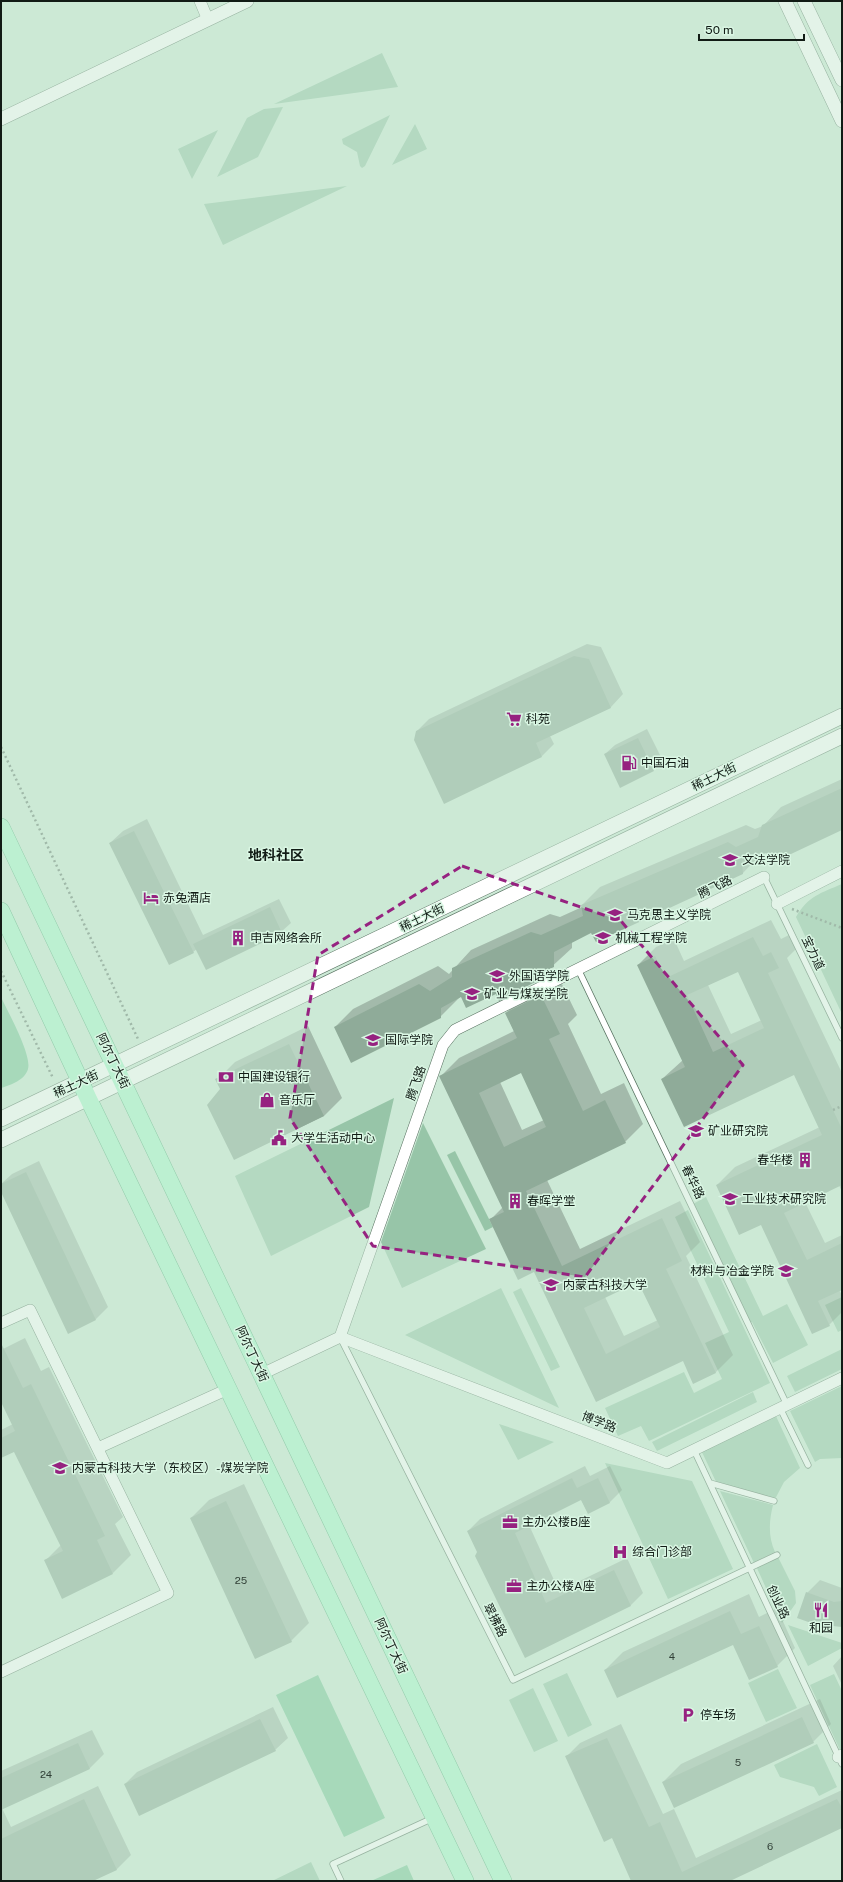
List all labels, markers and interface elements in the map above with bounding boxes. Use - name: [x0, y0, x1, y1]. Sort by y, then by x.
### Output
- scale bar: [699, 16, 804, 42]
- text: 50 m: [705, 23, 733, 37]
- supermarket icon: 科苑: [505, 710, 523, 728]
- place label: 科苑: [526, 712, 550, 726]
- fuel station icon: 中国石油: [620, 754, 638, 772]
- place label: 中国石油: [641, 756, 689, 770]
- street label: 稀土大街: [689, 760, 739, 794]
- district label: 地科社区: [248, 847, 304, 863]
- school or university icon: 文法学院: [721, 851, 739, 869]
- place label: 文法学院: [742, 853, 790, 867]
- street label: 腾飞路: [696, 873, 734, 901]
- hotel icon: 赤兔酒店: [142, 889, 160, 907]
- place label: 赤兔酒店: [163, 891, 211, 905]
- street label: 稀土大街: [397, 901, 447, 935]
- school or university icon: 马克思主义学院: [606, 906, 624, 924]
- place label: 马克思主义学院: [627, 908, 711, 922]
- building icon: 申吉网络会所: [229, 929, 247, 947]
- school or university icon: 机械工程学院: [594, 929, 612, 947]
- place label: 申吉网络会所: [250, 931, 322, 945]
- place label: 机械工程学院: [615, 931, 687, 945]
- street label: 宝力道: [799, 934, 827, 972]
- school or university icon: 外国语学院: [488, 967, 506, 985]
- place label: 外国语学院: [509, 969, 569, 983]
- school or university icon: 矿业与煤炭学院: [463, 985, 481, 1003]
- place label: 矿业与煤炭学院: [484, 987, 568, 1001]
- street label: 阿尔丁大街: [94, 1031, 132, 1091]
- school or university icon: 国际学院: [364, 1031, 382, 1049]
- place label: 国际学院: [385, 1033, 433, 1047]
- street label: 腾飞路: [404, 1064, 428, 1102]
- street label: 稀土大街: [51, 1068, 101, 1100]
- bank icon: 中国建设银行: [217, 1068, 235, 1086]
- place label: 中国建设银行: [238, 1070, 310, 1084]
- shop icon: 音乐厅: [258, 1091, 276, 1109]
- place label: 音乐厅: [279, 1093, 315, 1107]
- school or university icon: 矿业研究院: [687, 1122, 705, 1140]
- place label: 矿业研究院: [708, 1124, 768, 1138]
- public building icon: 大学生活动中心: [270, 1129, 288, 1147]
- place label: 大学生活动中心: [291, 1131, 375, 1145]
- building icon: 春华楼: [796, 1151, 814, 1169]
- place label: 春华楼: [757, 1153, 793, 1167]
- street label: 春华路: [679, 1163, 707, 1201]
- school or university icon: 工业技术研究院: [721, 1190, 739, 1208]
- building icon: 春晖学堂: [506, 1192, 524, 1210]
- place label: 工业技术研究院: [742, 1192, 826, 1206]
- place label: 春晖学堂: [527, 1194, 575, 1208]
- school or university icon: 材料与冶金学院: [777, 1262, 795, 1280]
- place label: 材料与冶金学院: [690, 1264, 774, 1278]
- school or university icon: 内蒙古科技大学: [542, 1276, 560, 1294]
- place label: 内蒙古科技大学: [563, 1278, 647, 1292]
- street label: 阿尔丁大街: [233, 1324, 271, 1384]
- street label: 博学路: [580, 1409, 618, 1435]
- school or university icon: 内蒙古科技大学（东校区）-煤炭学院: [51, 1459, 69, 1477]
- place label: 内蒙古科技大学（东校区）-煤炭学院: [72, 1461, 269, 1475]
- office icon: 主办公楼B座: [501, 1513, 519, 1531]
- place label: 主办公楼B座: [522, 1515, 590, 1529]
- hospital icon: 综合门诊部: [611, 1543, 629, 1561]
- place label: 综合门诊部: [632, 1545, 692, 1559]
- house number: 25: [235, 1574, 247, 1586]
- office icon: 主办公楼A座: [505, 1577, 523, 1595]
- place label: 主办公楼A座: [526, 1579, 595, 1593]
- street label: 创业路: [764, 1583, 792, 1621]
- street label: 翠拂路: [481, 1601, 509, 1639]
- restaurant icon: 和园: [812, 1601, 830, 1619]
- street label: 阿尔丁大街: [372, 1616, 410, 1676]
- place label: 和园: [809, 1621, 833, 1635]
- house number: 4: [669, 1650, 675, 1662]
- parking icon: 停车场: [679, 1706, 697, 1724]
- place label: 停车场: [700, 1708, 736, 1722]
- house number: 5: [735, 1756, 741, 1768]
- house number: 24: [40, 1768, 52, 1780]
- house number: 6: [767, 1840, 773, 1852]

